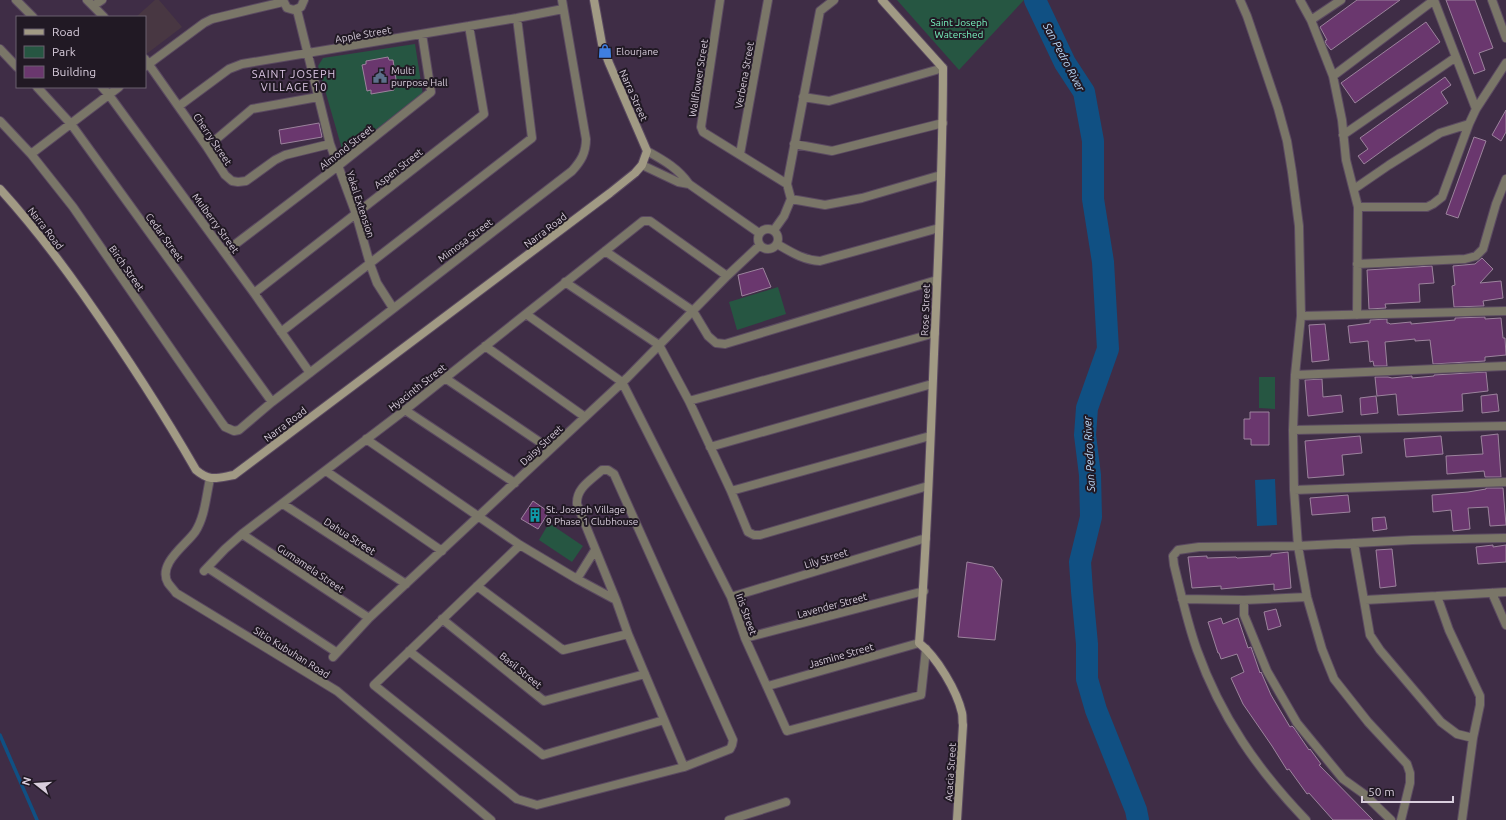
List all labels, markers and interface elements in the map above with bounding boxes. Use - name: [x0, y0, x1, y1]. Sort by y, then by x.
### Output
- legend: [16, 16, 146, 88]
- park label: Saint Joseph Watershed: [931, 17, 987, 40]
- water label: San Pedro River: [1041, 20, 1087, 94]
- street label: Apple Street: [334, 24, 392, 45]
- text: Road: [52, 25, 80, 38]
- street label: Wallflower Street: [687, 38, 710, 118]
- street label: Verbena Street: [733, 41, 756, 109]
- shop icon: Elourjane: [597, 43, 613, 59]
- text: Park: [52, 45, 76, 58]
- place label: Elourjane: [616, 46, 658, 57]
- text: Building: [52, 65, 96, 78]
- place label: Multi purpose Hall: [391, 65, 448, 88]
- district label: SAINT JOSEPH VILLAGE 10: [252, 68, 336, 93]
- public building icon: Multi purpose Hall: [372, 68, 388, 84]
- street label: Narra Street: [617, 68, 650, 123]
- street label: Cherry Street: [191, 111, 234, 167]
- street label: Almond Street: [317, 123, 376, 172]
- street label: Aspen Street: [372, 146, 425, 191]
- street label: Yakal Extension: [344, 169, 377, 239]
- street label: Mulberry Street: [190, 191, 241, 255]
- street label: Narra Road: [26, 205, 66, 252]
- street label: Cedar Street: [143, 211, 186, 263]
- street label: Narra Road: [522, 211, 569, 250]
- street label: Mimosa Street: [436, 216, 495, 264]
- street label: Birch Street: [107, 243, 146, 293]
- street label: Rose Street: [919, 284, 932, 336]
- street label: Hyacinth Street: [387, 362, 448, 413]
- street label: Narra Road: [262, 405, 309, 444]
- water label: San Pedro River: [1081, 415, 1097, 493]
- street label: Daisy Street: [518, 423, 565, 468]
- place label: St. Joseph Village 9 Phase 1 Clubhouse: [546, 504, 638, 527]
- building icon: St. Joseph Village 9 Phase 1 Clubhouse: [527, 507, 543, 523]
- street label: Dahua Street: [322, 516, 378, 557]
- street label: Gumamela Street: [275, 542, 346, 595]
- street label: Lily Street: [803, 547, 849, 570]
- street label: Lavender Street: [796, 591, 868, 620]
- street label: Iris Street: [734, 592, 759, 636]
- street label: Sitio Kubuhan Road: [252, 625, 332, 680]
- street label: Jasmine Street: [807, 641, 875, 670]
- street label: Basil Street: [497, 650, 544, 691]
- street label: Acacia Street: [943, 742, 958, 802]
- north arrow: [16, 764, 56, 804]
- text: N: [19, 775, 33, 787]
- scale bar: [1362, 778, 1453, 804]
- text: 50 m: [1368, 785, 1395, 798]

